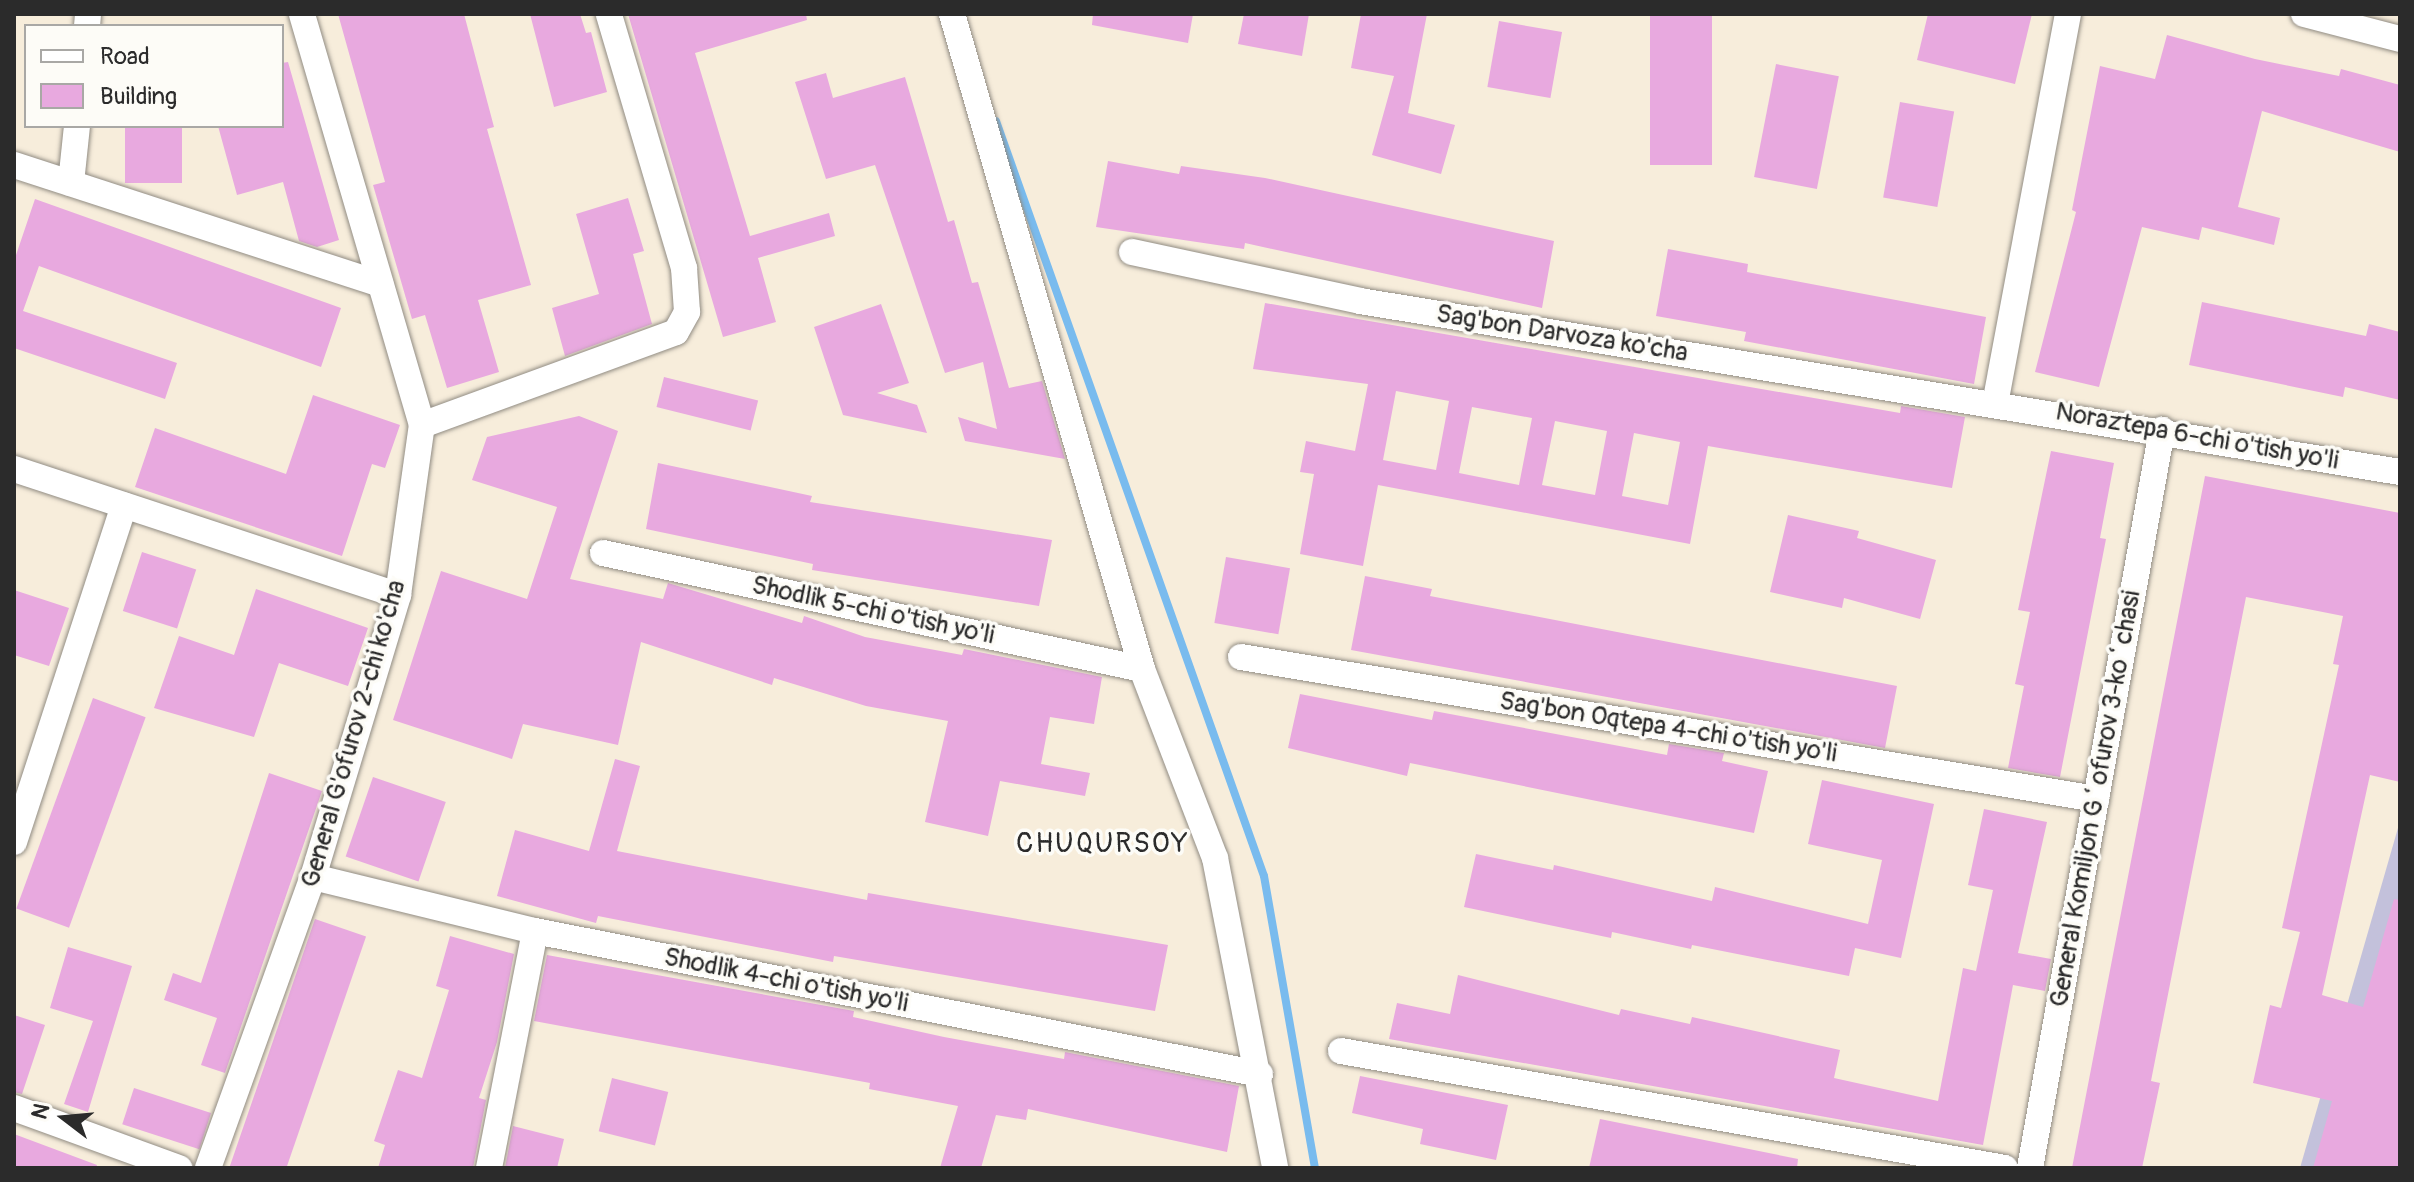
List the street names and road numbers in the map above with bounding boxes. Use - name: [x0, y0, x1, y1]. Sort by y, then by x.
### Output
- street label: Sag'bon Darvoza ko'cha: [1434, 299, 1690, 369]
- street label: Noraztepa 6-chi o'tish yo'li: [2053, 397, 2341, 477]
- street label: Shodlik 5-chi o'tish yo'li: [749, 570, 997, 652]
- street label: General G'ofurov 2-chi ko'cha: [295, 577, 413, 891]
- street label: General Komiljon Gʻofurov 3-koʻchasi: [2044, 588, 2148, 1010]
- street label: Sag'bon Oqtepa 4-chi o'tish yo'li: [1497, 686, 1839, 770]
- street label: Shodlik 4-chi o'tish yo'li: [661, 942, 911, 1020]

